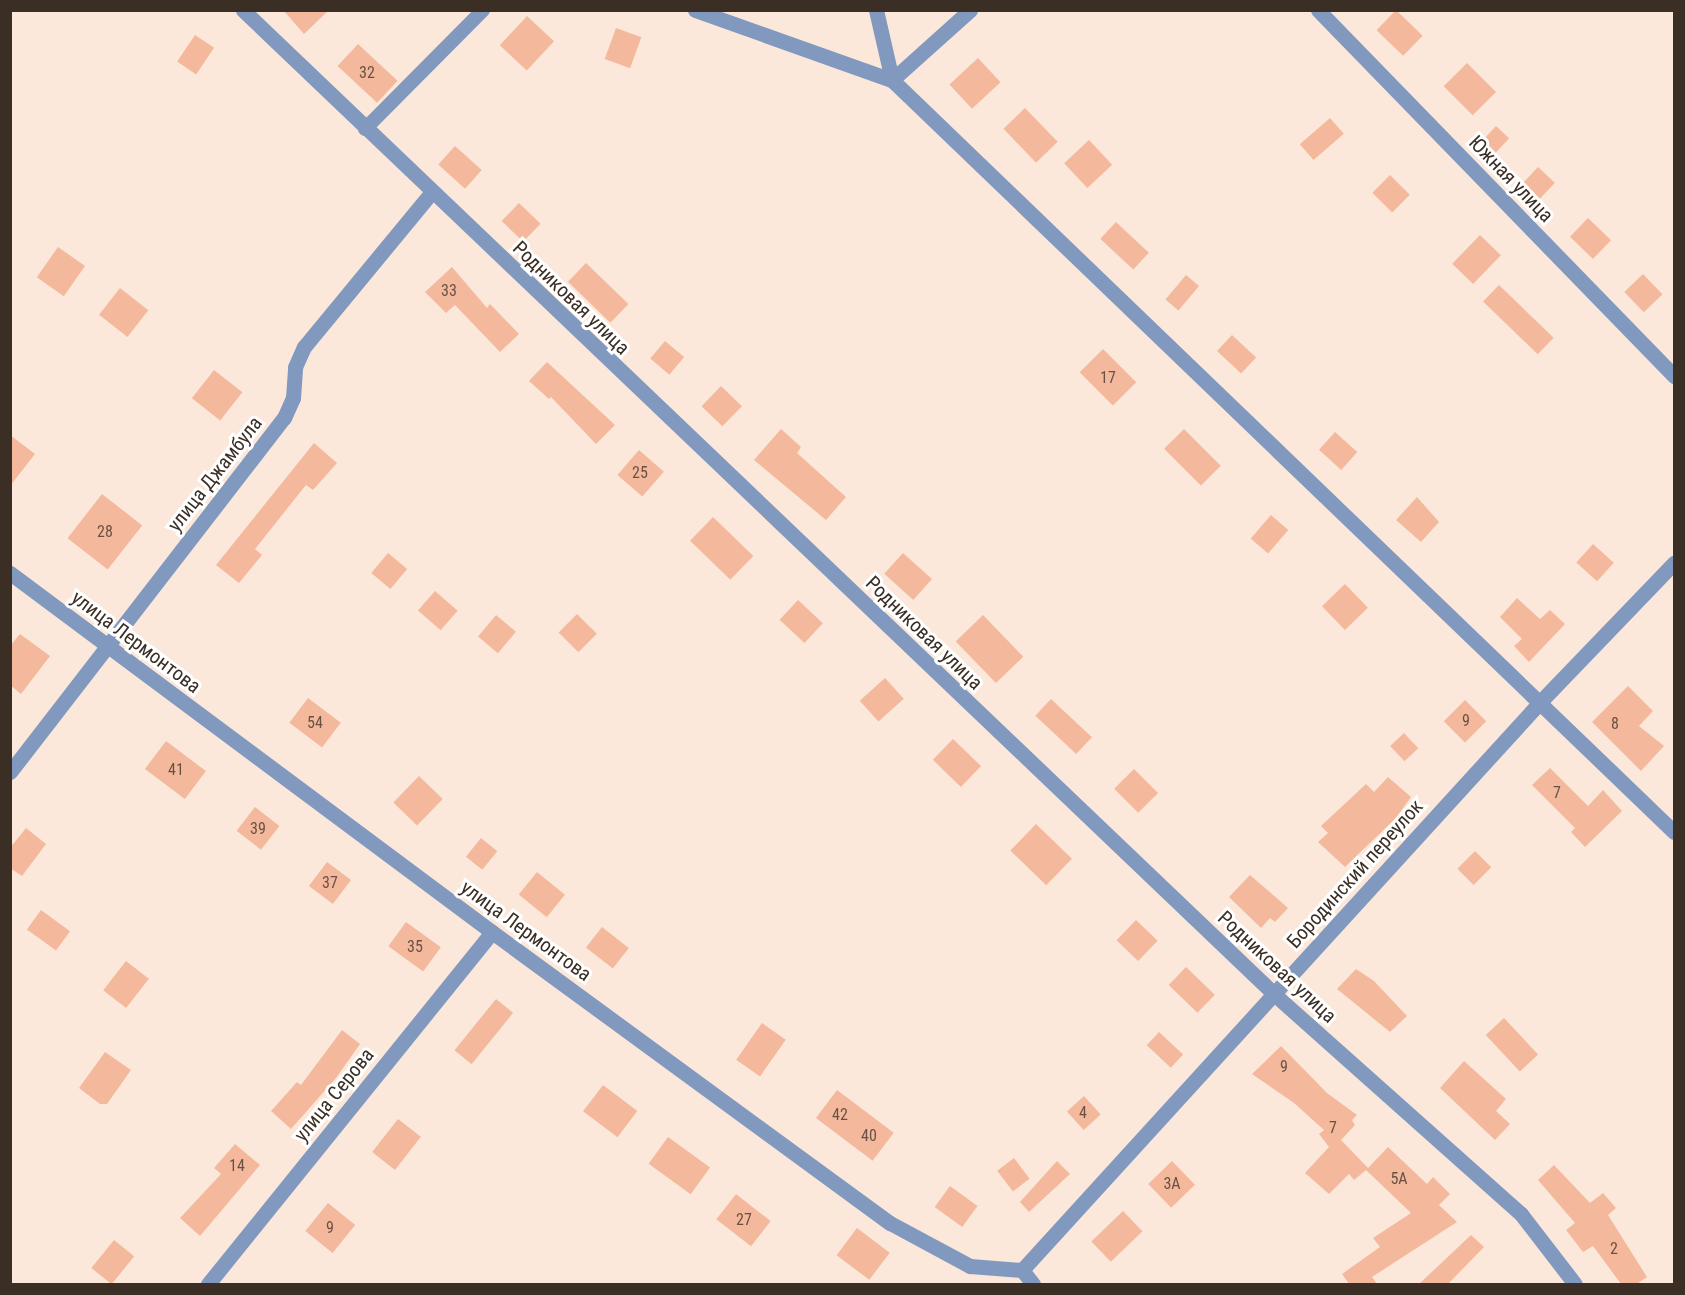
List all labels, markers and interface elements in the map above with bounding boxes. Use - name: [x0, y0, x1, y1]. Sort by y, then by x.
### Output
- house number: 32: [359, 63, 375, 83]
- street label: Южная улица: [1464, 131, 1558, 227]
- street label: Родниковая улица: [508, 236, 634, 360]
- house number: 33: [441, 281, 457, 301]
- house number: 17: [1100, 368, 1116, 388]
- street label: улица Джамбула: [163, 412, 267, 536]
- house number: 25: [632, 463, 648, 483]
- house number: 28: [97, 522, 113, 542]
- street label: Родниковая улица: [861, 571, 987, 695]
- street label: улица Лермонтова: [67, 586, 205, 698]
- house number: 9: [1462, 711, 1470, 731]
- house number: 54: [307, 713, 323, 733]
- house number: 8: [1611, 714, 1619, 734]
- house number: 41: [168, 760, 184, 780]
- house number: 7: [1553, 783, 1561, 803]
- street label: Бородинский переулок: [1282, 795, 1428, 953]
- house number: 39: [250, 819, 266, 839]
- house number: 37: [322, 873, 338, 893]
- street label: улица Лермонтова: [456, 876, 596, 986]
- street label: Родниковая улица: [1213, 906, 1341, 1028]
- house number: 35: [407, 937, 423, 957]
- street label: улица Серова: [289, 1043, 379, 1147]
- house number: 9: [1280, 1057, 1288, 1077]
- house number: 4: [1079, 1103, 1087, 1123]
- house number: 42: [832, 1105, 848, 1125]
- house number: 7: [1329, 1118, 1337, 1138]
- house number: 40: [861, 1126, 877, 1146]
- house number: 14: [229, 1156, 245, 1176]
- house number: 5А: [1390, 1169, 1408, 1189]
- house number: 3А: [1163, 1174, 1181, 1194]
- house number: 27: [736, 1210, 752, 1230]
- house number: 9: [326, 1218, 334, 1238]
- house number: 2: [1610, 1239, 1618, 1259]

